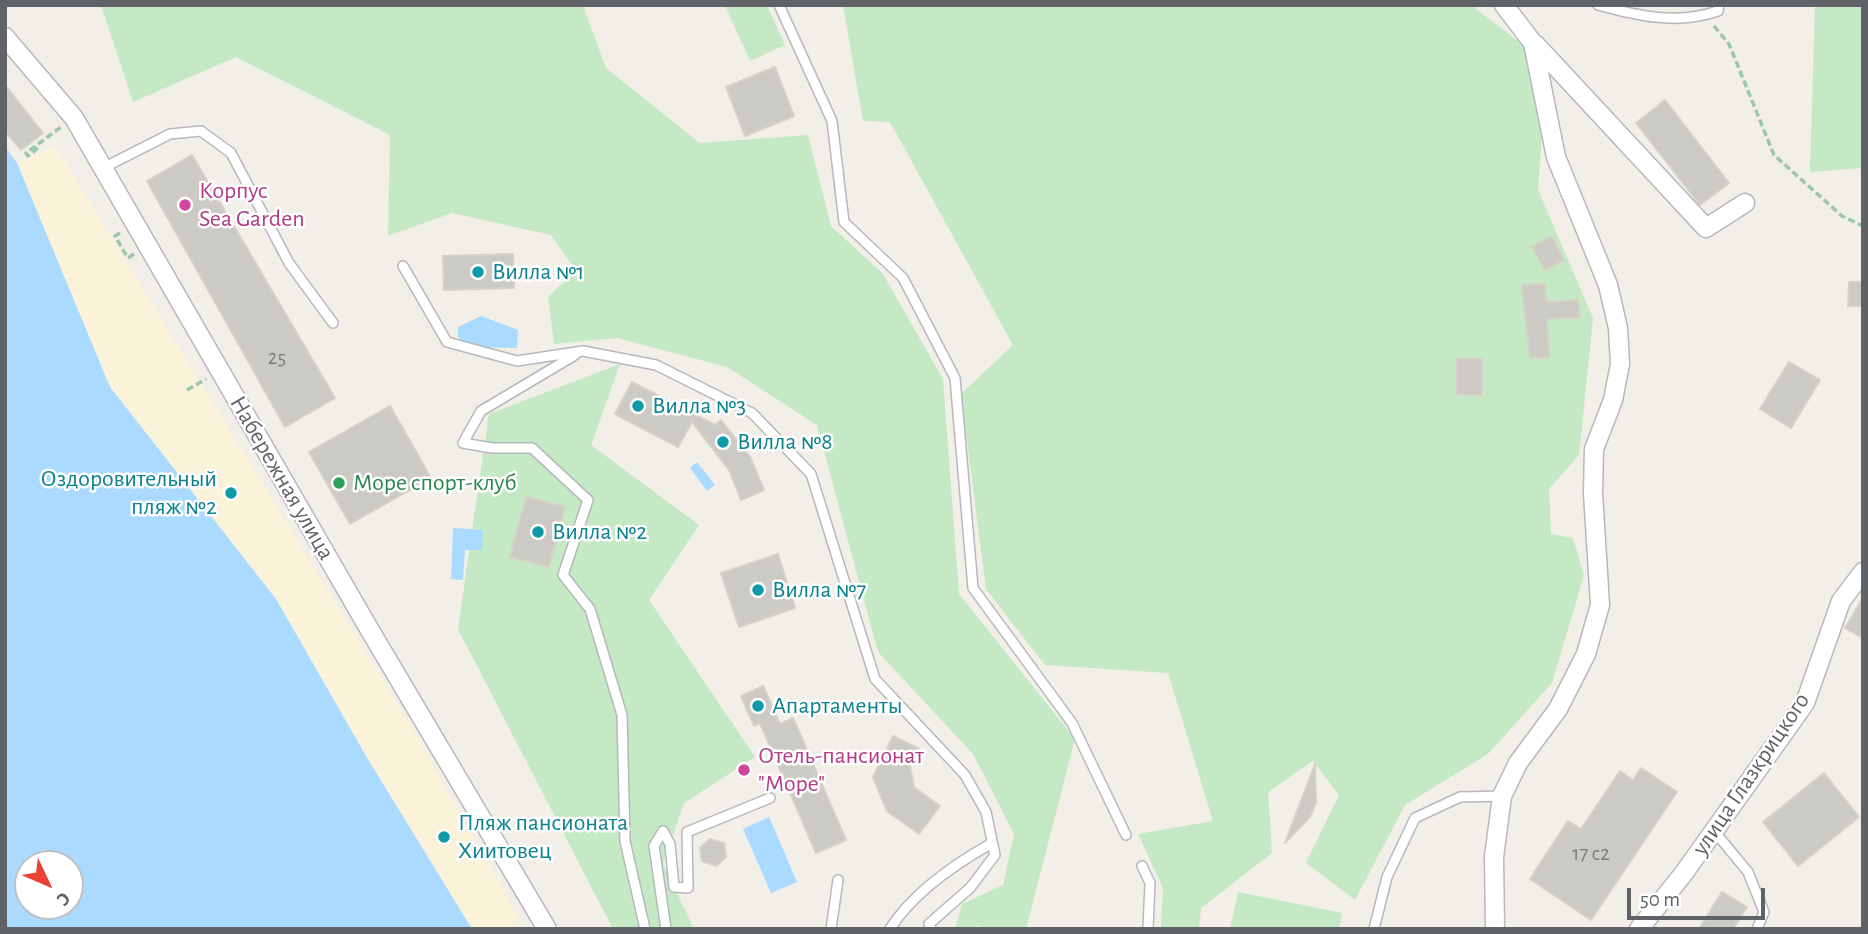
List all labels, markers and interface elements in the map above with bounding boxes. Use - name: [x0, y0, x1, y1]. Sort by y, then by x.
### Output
- place label: Корпус Sea Garden: [199, 177, 305, 233]
- marker: Корпус Sea Garden: [177, 197, 193, 213]
- place label: Вилла №1: [492, 258, 585, 286]
- marker: Вилла №1: [470, 264, 486, 280]
- house number: 25: [268, 345, 286, 371]
- street label: Набережная улица: [223, 391, 341, 565]
- place label: Вилла №3: [652, 392, 746, 420]
- marker: Вилла №3: [630, 398, 646, 414]
- place label: Вилла №8: [737, 428, 833, 456]
- marker: Вилла №8: [715, 434, 731, 450]
- place label: Оздоровительный пляж №2: [40, 465, 217, 521]
- place label: Море спорт-клуб: [353, 469, 517, 497]
- marker: Море спорт-клуб: [331, 475, 347, 491]
- marker: Оздоровительный пляж №2: [223, 485, 239, 501]
- place label: Вилла №2: [552, 518, 647, 546]
- marker: Вилла №2: [530, 524, 546, 540]
- place label: Вилла №7: [772, 576, 866, 604]
- marker: Вилла №7: [750, 582, 766, 598]
- street label: улица Глазкрицкого: [1686, 687, 1816, 861]
- place label: Апартаменты: [772, 692, 902, 720]
- marker: Апартаменты: [750, 698, 766, 714]
- place label: Отель-пансионат "Море": [758, 742, 924, 798]
- marker: Отель-пансионат "Море": [736, 762, 752, 778]
- place label: Пляж пансионата Хиитовец: [458, 809, 628, 865]
- marker: Пляж пансионата Хиитовец: [436, 829, 452, 845]
- house number: 17 с2: [1572, 841, 1610, 867]
- north arrow: [14, 850, 84, 920]
- scale bar: [1630, 874, 1768, 918]
- text: С: [53, 888, 74, 909]
- text: 50 m: [1640, 889, 1680, 910]

